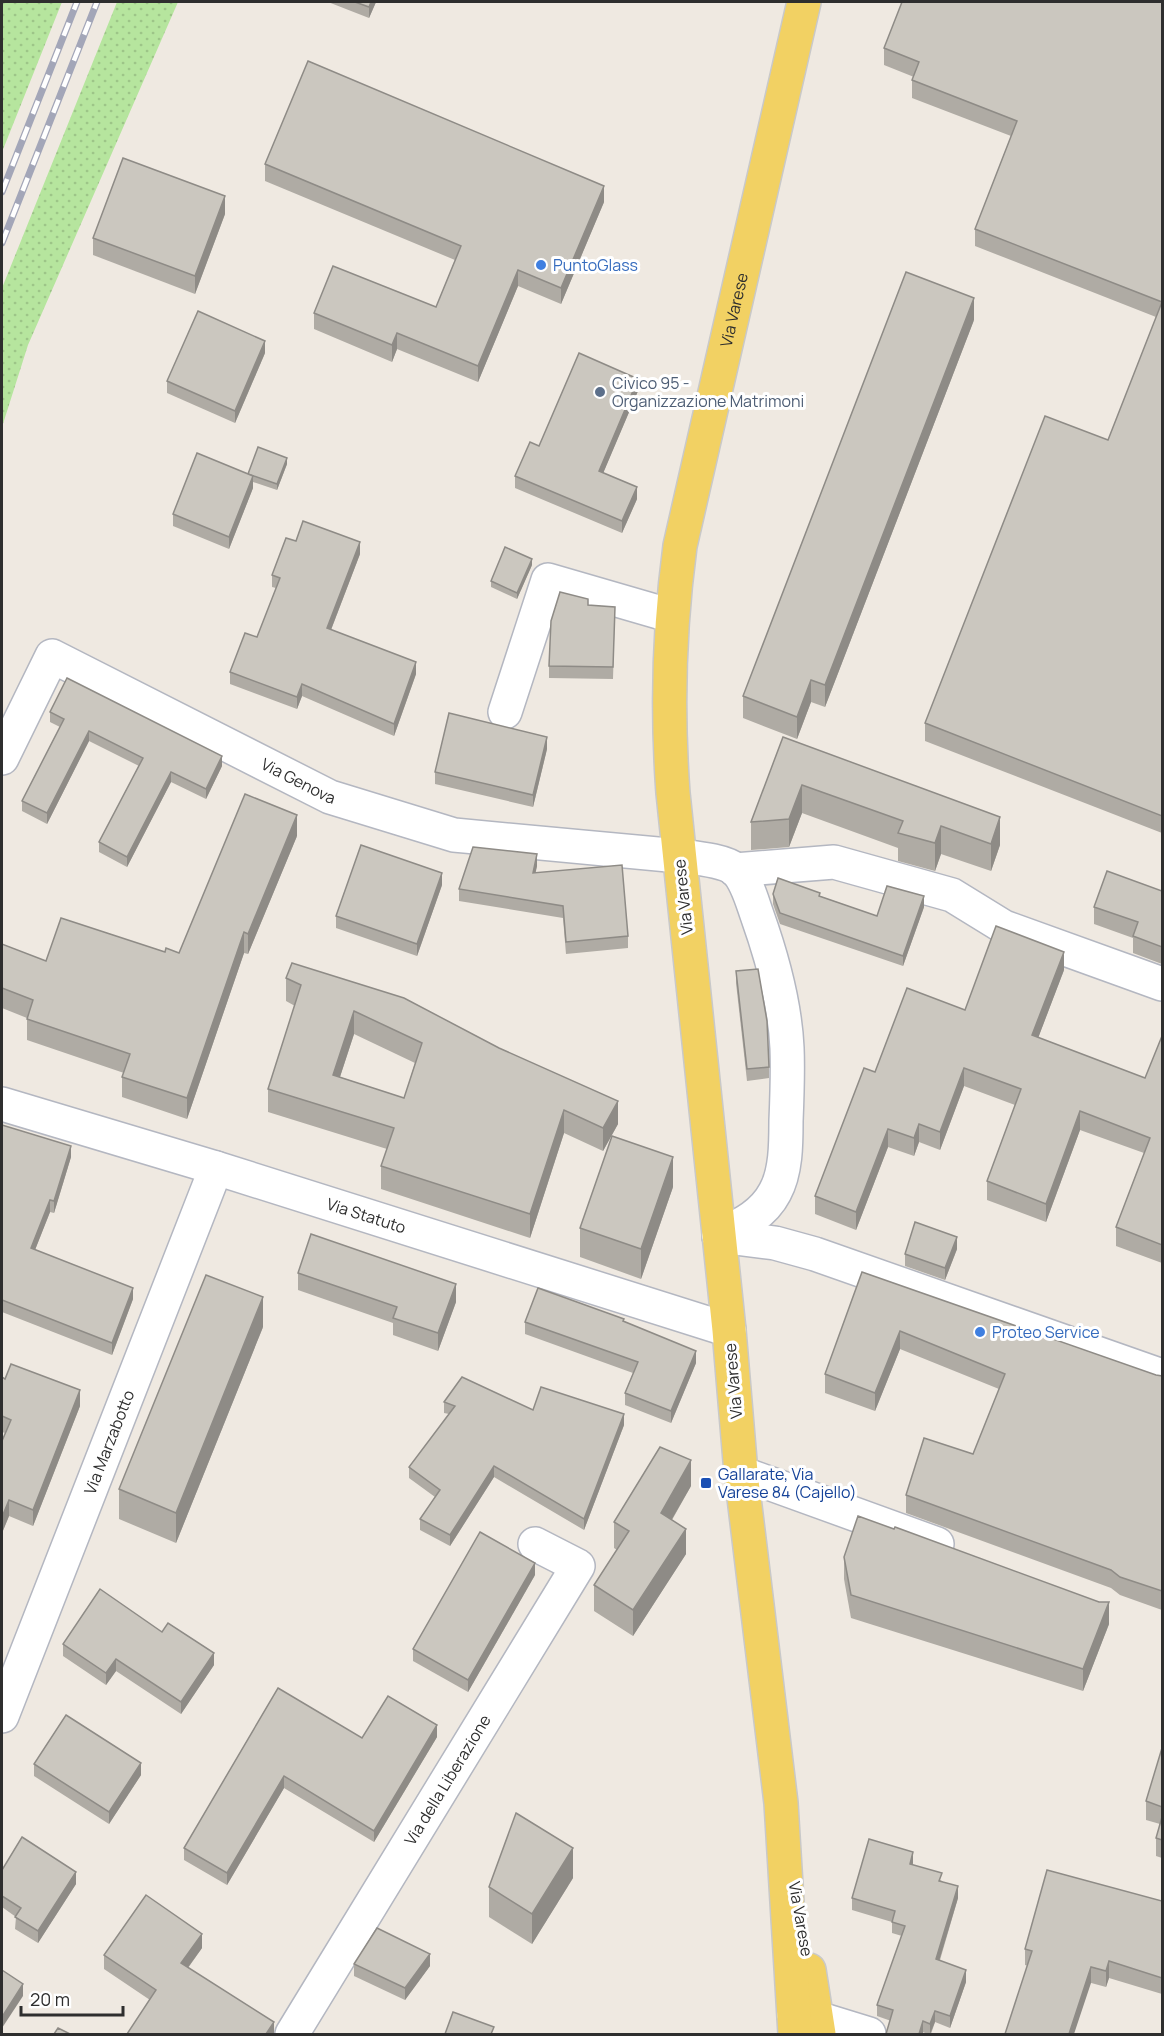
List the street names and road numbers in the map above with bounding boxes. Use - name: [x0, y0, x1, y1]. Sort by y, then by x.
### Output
- street label: Via Varese: [715, 270, 753, 349]
- street label: Via Genova: [258, 753, 338, 809]
- street label: Via Varese: [668, 858, 698, 936]
- street label: Via Statuto: [324, 1193, 409, 1238]
- street label: Via Varese: [719, 1342, 747, 1420]
- street label: Via Marzabotto: [79, 1387, 139, 1498]
- street label: Via della Liberazione: [399, 1710, 496, 1849]
- street label: Via Varese: [784, 1880, 818, 1958]

